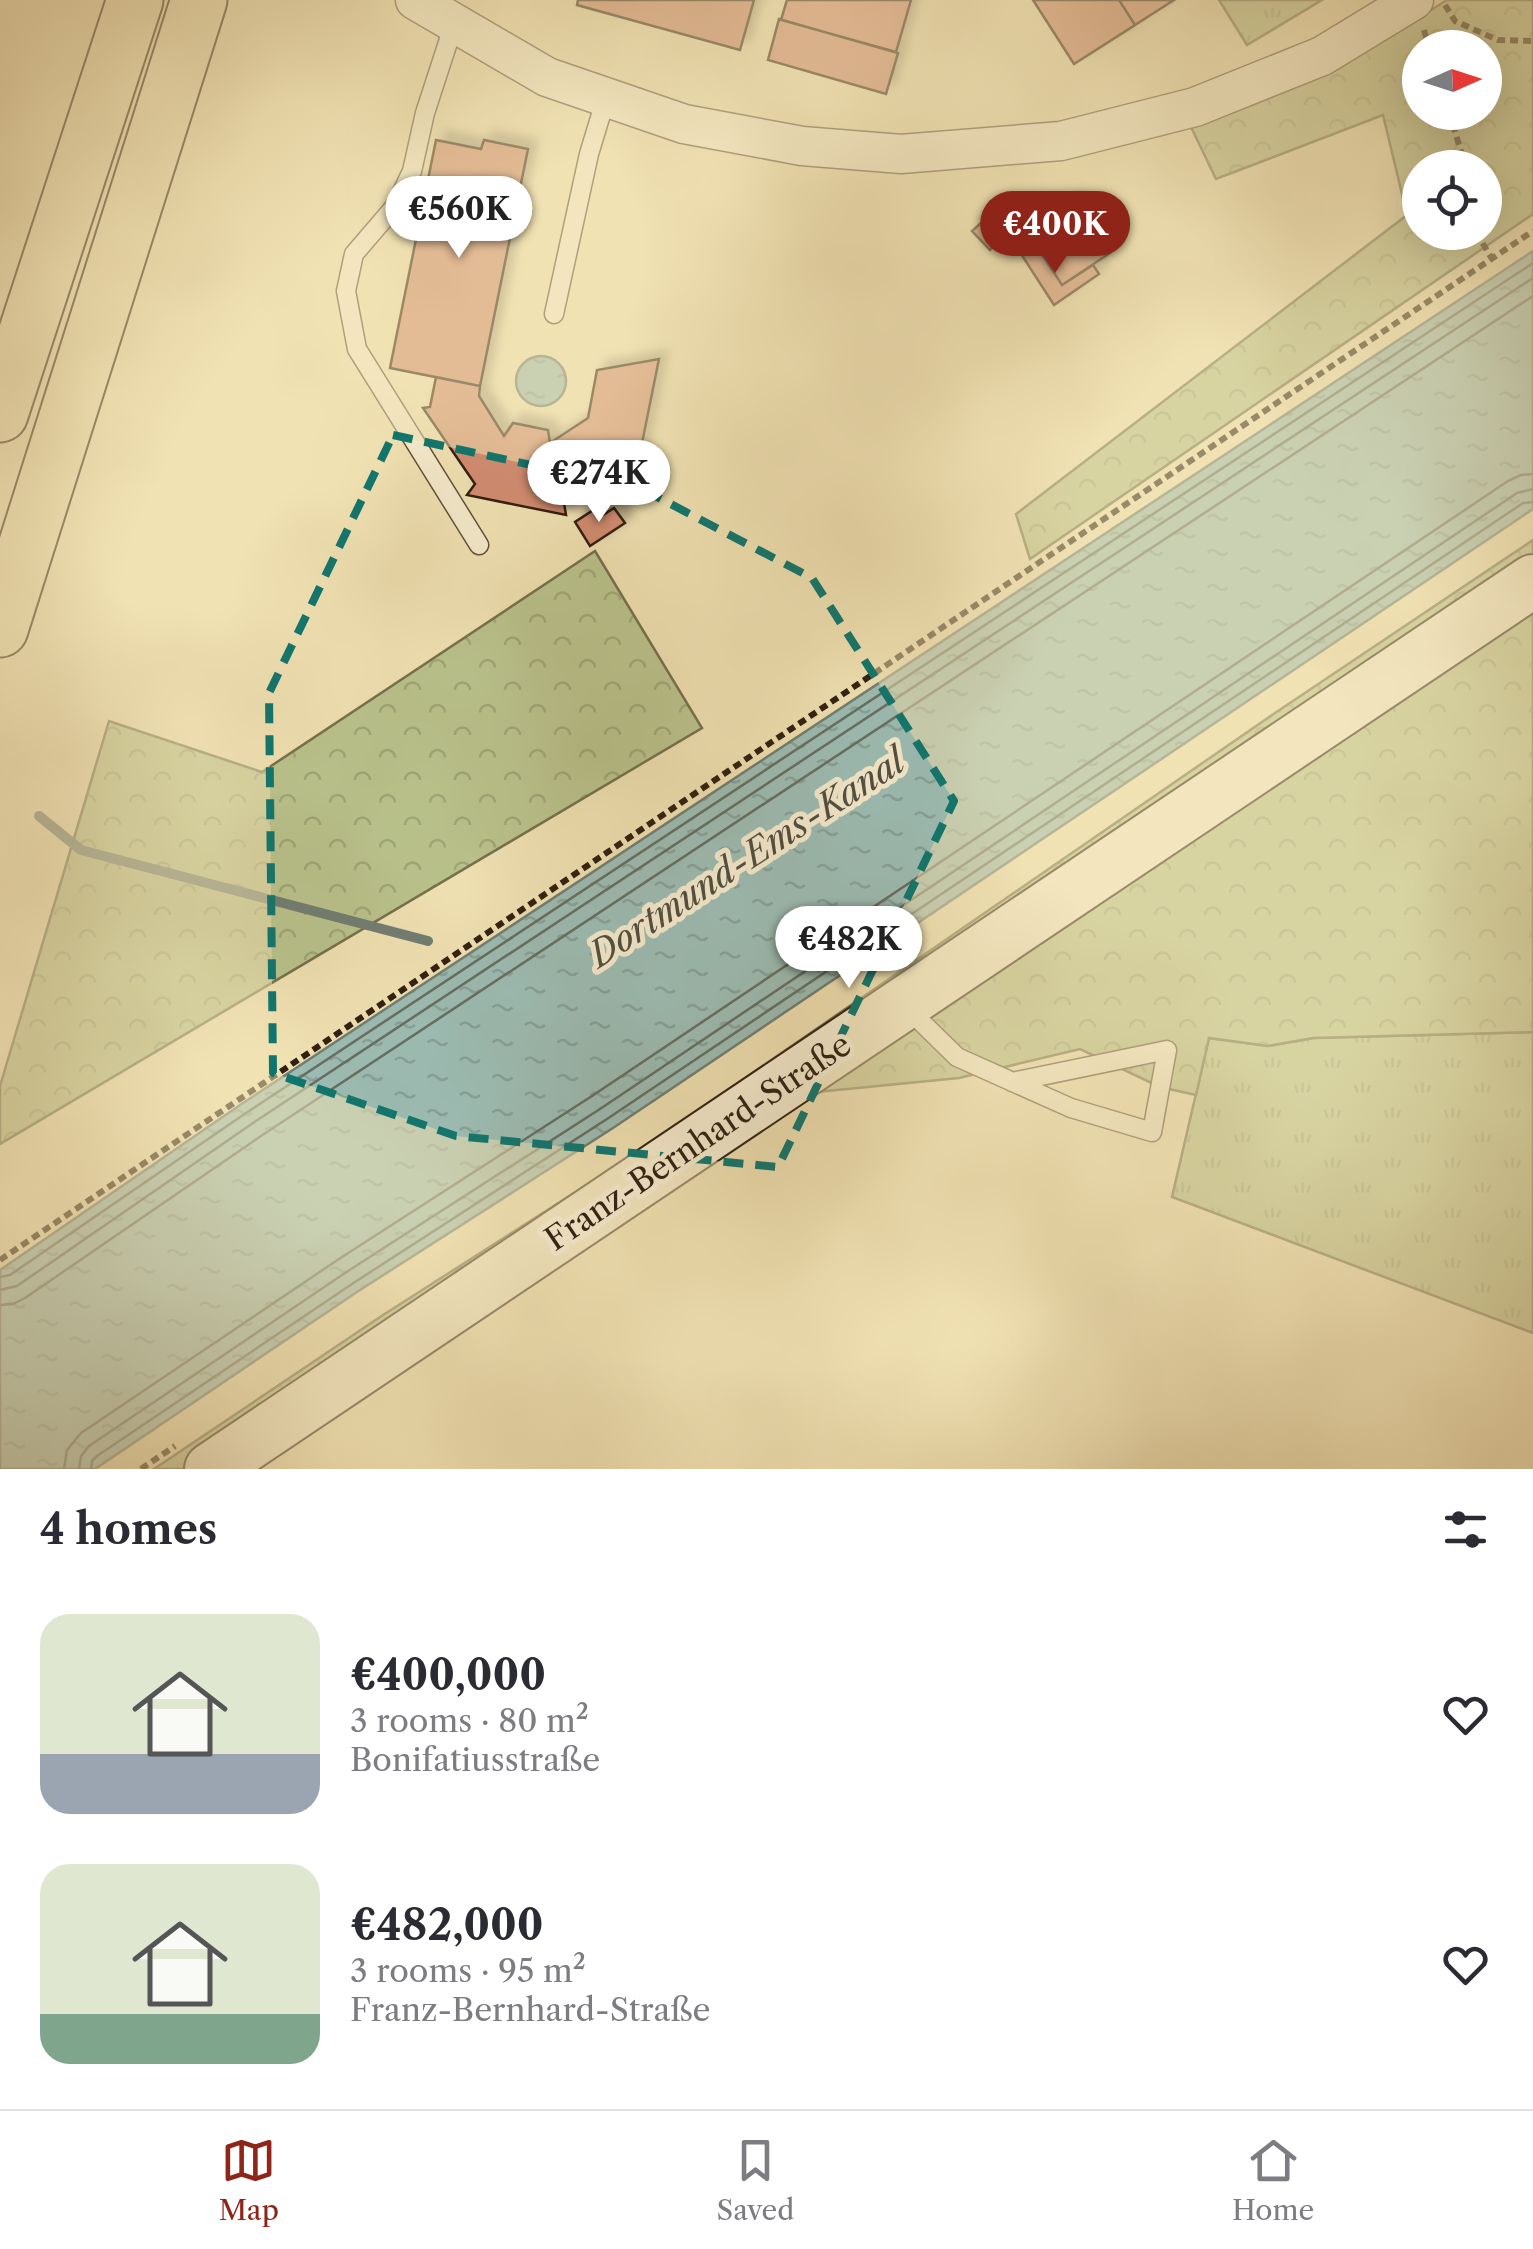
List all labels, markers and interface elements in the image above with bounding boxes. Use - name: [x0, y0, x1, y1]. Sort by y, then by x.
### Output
- north arrow: [1402, 30, 1502, 130]
- map controls: [1402, 30, 1502, 250]
- button: locate: [1402, 150, 1502, 250]
- pin: €560K: [389, 176, 529, 261]
- text: €560K: [407, 189, 511, 228]
- pin: €400K: [985, 191, 1125, 276]
- text: €400K: [1002, 204, 1108, 243]
- pin: €274K: [529, 440, 669, 525]
- text: €274K: [549, 453, 649, 492]
- water label: Dortmund-Ems-Kanal: [578, 737, 916, 978]
- pin: €482K: [779, 906, 919, 991]
- text: €482K: [797, 919, 901, 958]
- street label: Franz-Bernhard-Straße: [537, 1025, 858, 1259]
- icon: filters: [1438, 1502, 1493, 1557]
- text: 4 homes: [40, 1503, 217, 1555]
- text: €400,000: [350, 1649, 546, 1701]
- icon: home: [120, 1654, 240, 1774]
- icon: heart: [1438, 1687, 1493, 1742]
- text: 3 rooms · 80 m²: [350, 1701, 589, 1740]
- text: Bonifatiusstraße: [350, 1740, 600, 1779]
- text: €482,000: [350, 1899, 544, 1951]
- icon: home: [120, 1904, 240, 2024]
- icon: heart: [1438, 1937, 1493, 1992]
- text: 3 rooms · 95 m²: [350, 1951, 586, 1990]
- text: Franz-Bernhard-Straße: [350, 1990, 711, 2029]
- tab: Map: [219, 2133, 279, 2227]
- tab: Saved: [717, 2133, 794, 2227]
- tab: Home: [1232, 2133, 1314, 2227]

